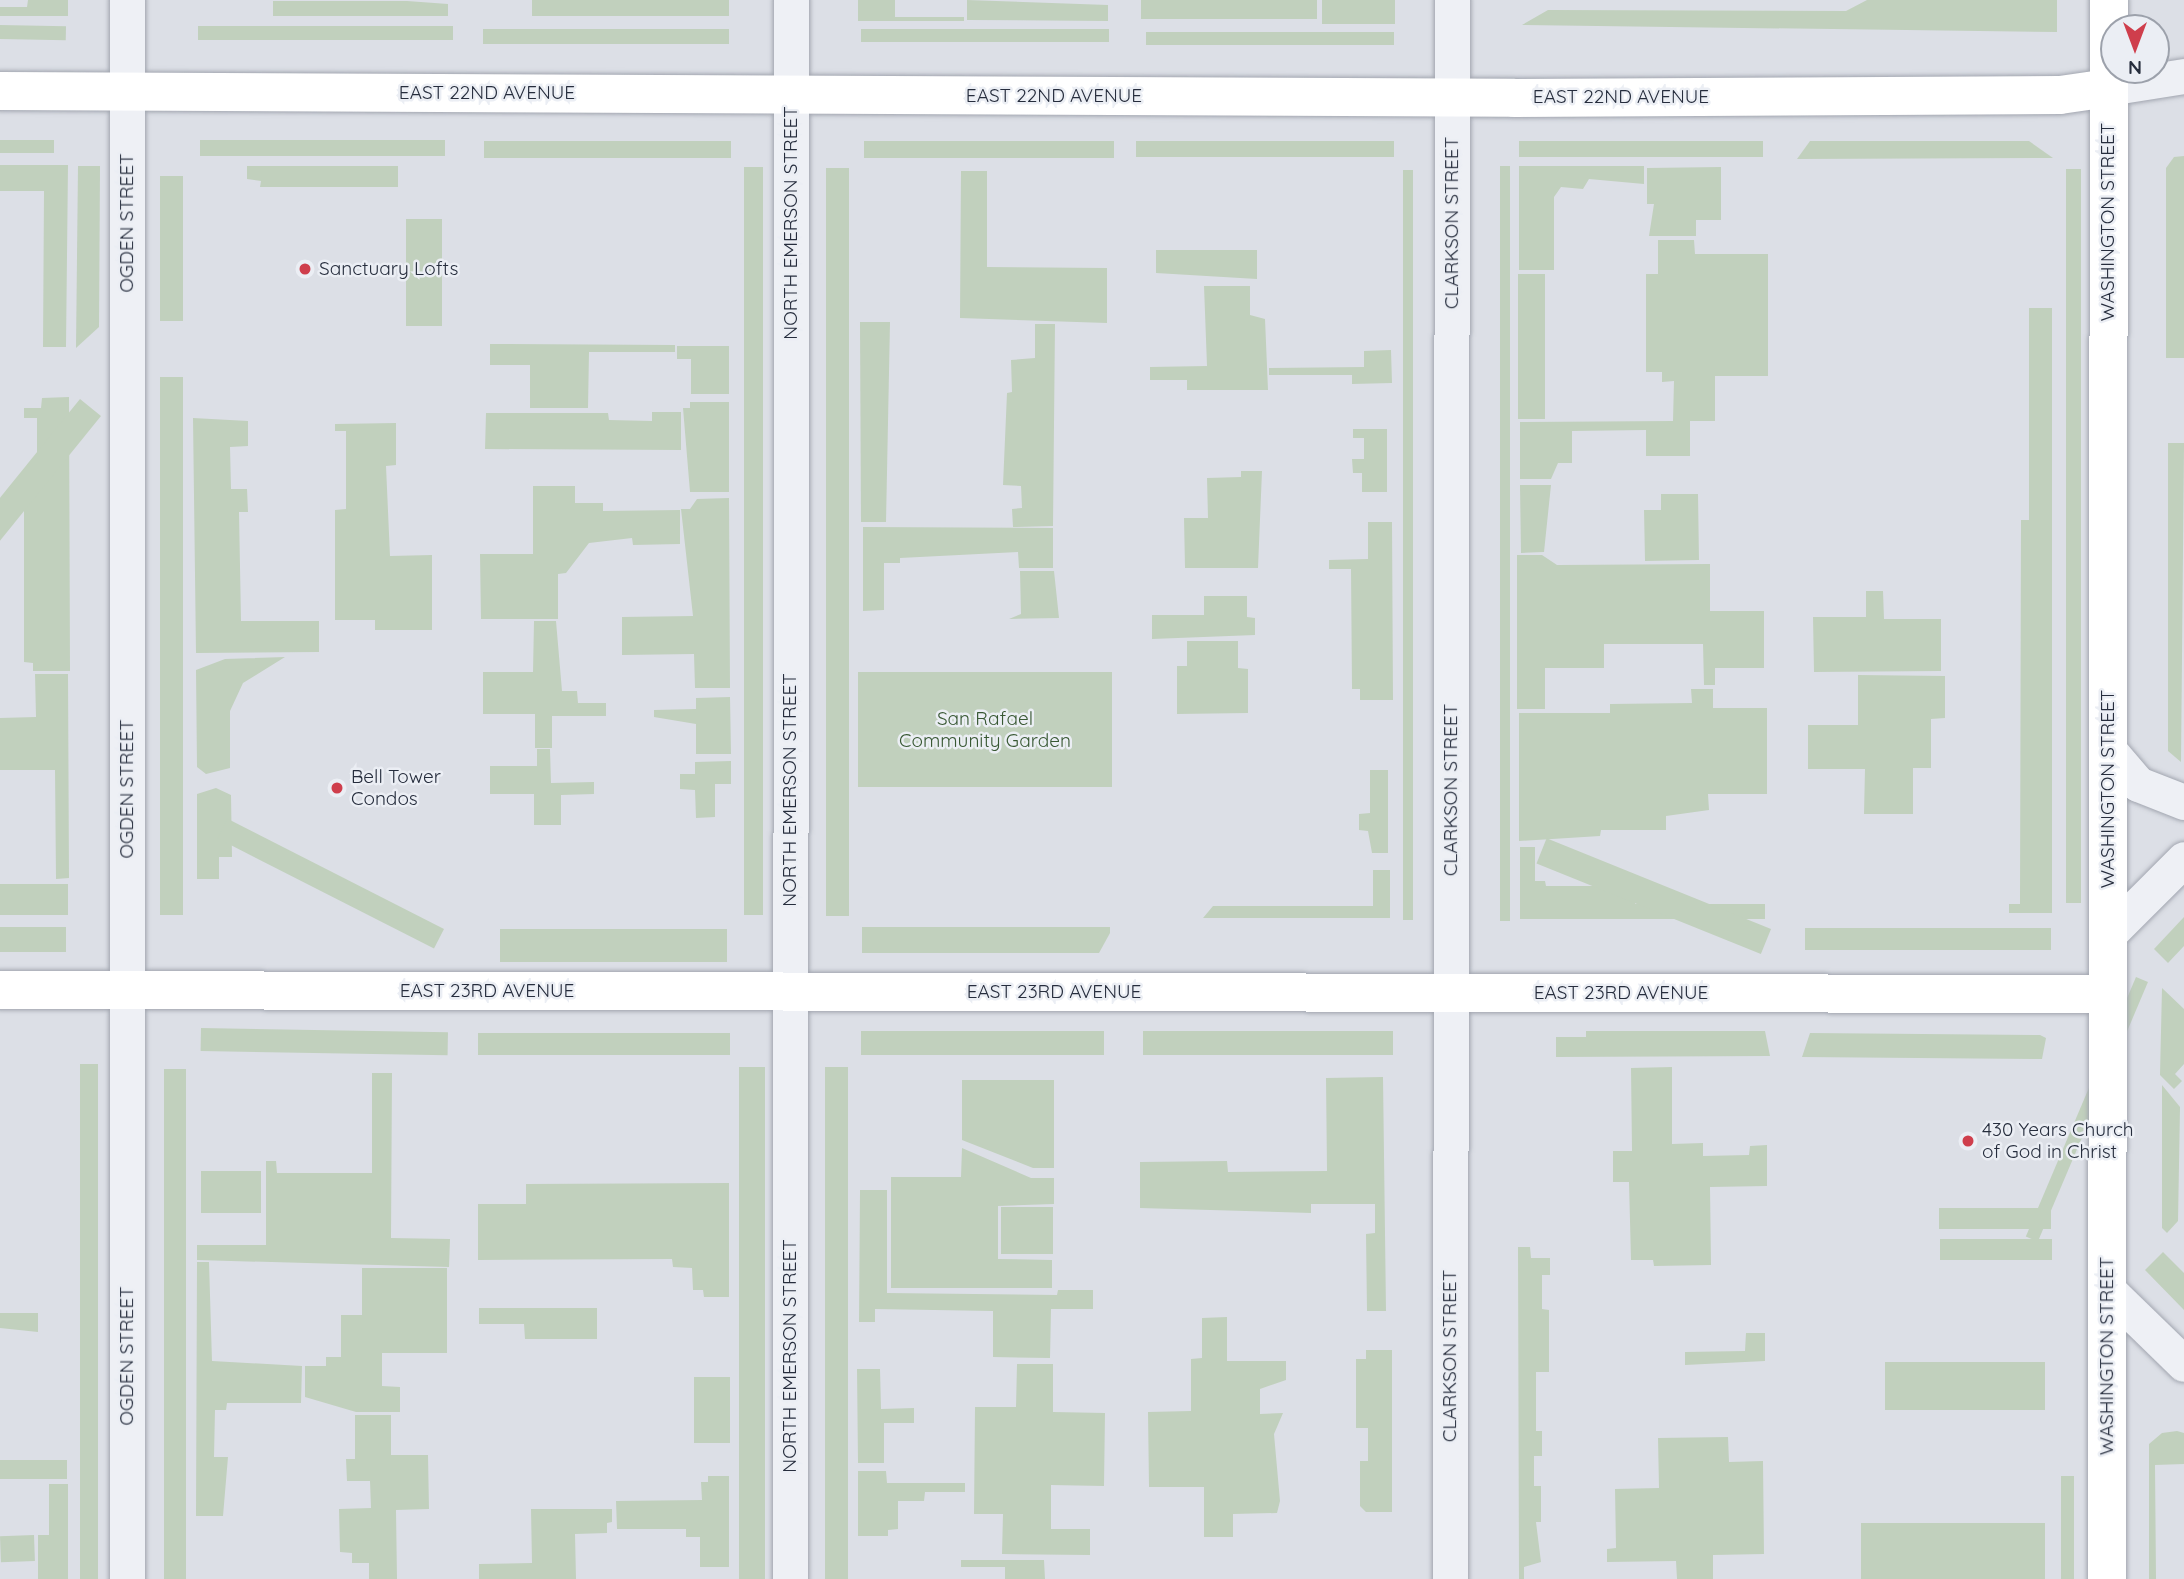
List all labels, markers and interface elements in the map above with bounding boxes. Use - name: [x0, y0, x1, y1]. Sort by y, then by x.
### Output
- north arrow: [2100, 14, 2170, 84]
- text: N: [2128, 56, 2142, 80]
- street label: EAST 22ND AVENUE: [399, 82, 575, 104]
- street label: EAST 22ND AVENUE: [966, 85, 1142, 107]
- street label: EAST 22ND AVENUE: [1533, 86, 1709, 108]
- street label: NORTH EMERSON STREET: [780, 106, 802, 340]
- street label: WASHINGTON STREET: [2097, 123, 2119, 321]
- street label: CLARKSON STREET: [1441, 137, 1463, 309]
- street label: OGDEN STREET: [116, 153, 138, 293]
- place label: Sanctuary Lofts: [319, 258, 458, 280]
- marker: Sanctuary Lofts: [297, 261, 313, 277]
- street label: NORTH EMERSON STREET: [779, 673, 801, 907]
- street label: WASHINGTON STREET: [2097, 690, 2119, 888]
- street label: CLARKSON STREET: [1440, 704, 1462, 876]
- park label: San Rafael Community Garden: [899, 708, 1071, 752]
- street label: OGDEN STREET: [116, 719, 138, 859]
- place label: Bell Tower Condos: [351, 766, 441, 810]
- marker: Bell Tower Condos: [329, 780, 345, 796]
- street label: EAST 23RD AVENUE: [400, 980, 574, 1002]
- street label: EAST 23RD AVENUE: [967, 981, 1141, 1003]
- street label: EAST 23RD AVENUE: [1534, 982, 1708, 1004]
- place label: 430 Years Church of God in Christ: [1982, 1119, 2134, 1163]
- marker: 430 Years Church of God in Christ: [1960, 1133, 1976, 1149]
- street label: NORTH EMERSON STREET: [779, 1239, 801, 1473]
- street label: WASHINGTON STREET: [2096, 1257, 2118, 1455]
- street label: CLARKSON STREET: [1439, 1270, 1461, 1442]
- street label: OGDEN STREET: [116, 1286, 138, 1426]

